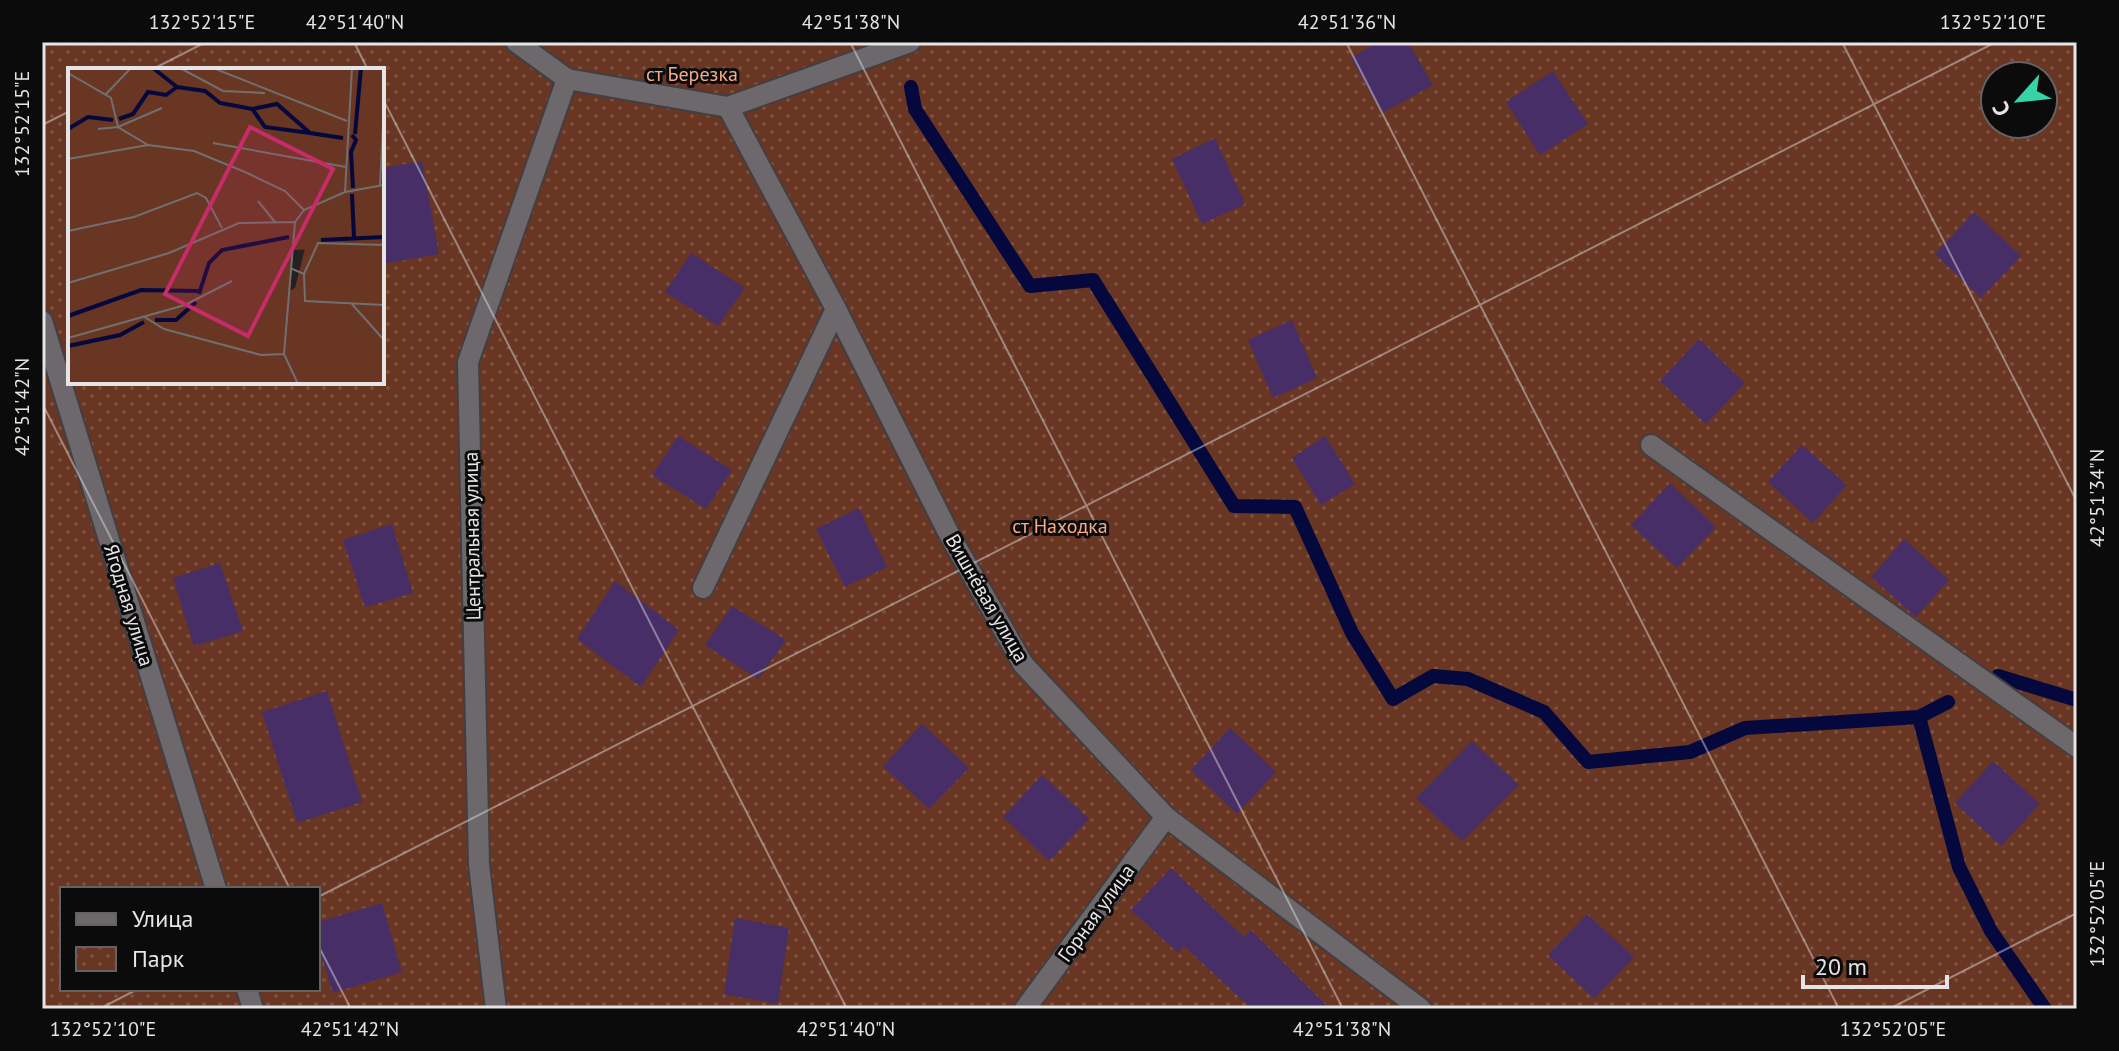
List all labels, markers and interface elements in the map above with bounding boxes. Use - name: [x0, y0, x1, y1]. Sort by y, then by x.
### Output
- text: 132°52'15"E: [149, 9, 255, 35]
- text: 42°51'40"N: [306, 9, 404, 35]
- text: 42°51'38"N: [802, 9, 900, 35]
- text: 42°51'36"N: [1298, 9, 1396, 35]
- text: 132°52'10"E: [1940, 9, 2046, 35]
- north arrow: [1979, 60, 2059, 140]
- park label: ст Березка: [646, 61, 738, 87]
- inset map: [68, 68, 384, 384]
- text: 132°52'15"E: [9, 71, 35, 177]
- text: С: [1986, 97, 2016, 121]
- text: 42°51'42"N: [9, 358, 35, 456]
- text: 42°51'34"N: [2084, 449, 2110, 547]
- street label: Центральная улица: [458, 451, 486, 621]
- park label: ст Находка: [1012, 513, 1108, 539]
- street label: Вишнёвая улица: [940, 529, 1034, 667]
- street label: Ягодная улица: [98, 541, 160, 669]
- street label: Горная улица: [1052, 859, 1140, 967]
- text: 132°52'05"E: [2084, 861, 2110, 967]
- legend: [60, 887, 320, 991]
- text: Улица: [132, 903, 193, 934]
- scale bar: [1803, 939, 1947, 989]
- text: Парк: [132, 943, 185, 974]
- text: 20 m: [1815, 951, 1867, 982]
- text: 132°52'10"E: [50, 1016, 156, 1042]
- text: 42°51'42"N: [301, 1016, 399, 1042]
- text: 42°51'40"N: [797, 1016, 895, 1042]
- text: 42°51'38"N: [1293, 1016, 1391, 1042]
- text: 132°52'05"E: [1840, 1016, 1946, 1042]

